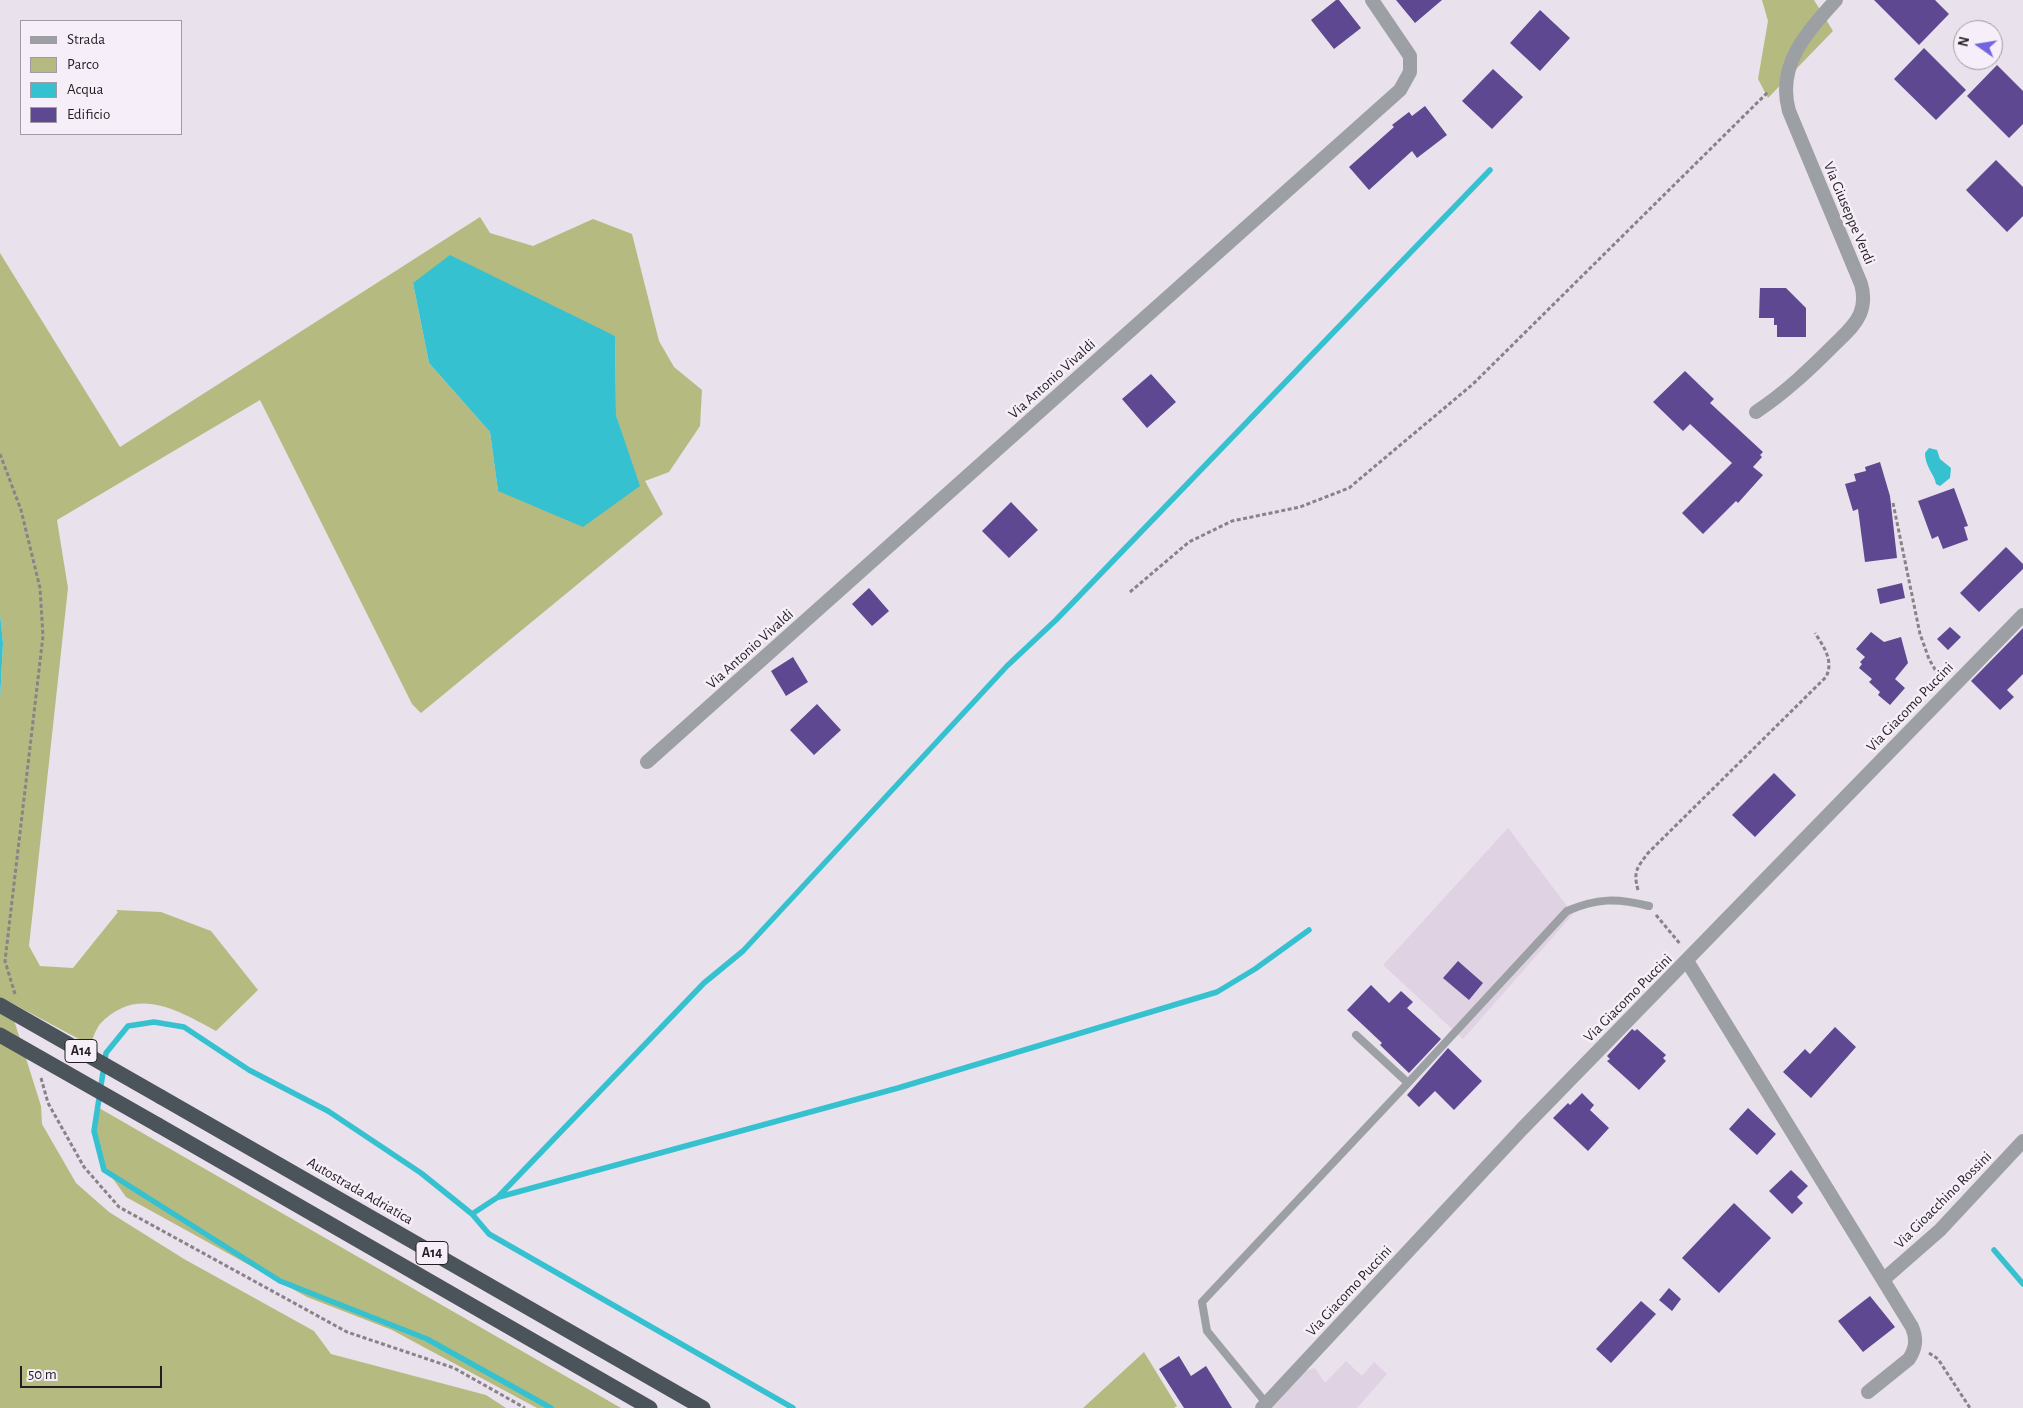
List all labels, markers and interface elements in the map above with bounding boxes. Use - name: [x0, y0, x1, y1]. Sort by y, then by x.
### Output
- legend: [20, 20, 182, 135]
- north arrow: [1953, 20, 2003, 70]
- text: Strada: [67, 32, 105, 47]
- text: N: [1956, 36, 1972, 48]
- text: Parco: [67, 57, 99, 72]
- text: Acqua: [67, 82, 103, 97]
- text: Edificio: [67, 107, 110, 122]
- street label: Via Giuseppe Verdi: [1819, 159, 1879, 267]
- street label: Via Antonio Vivaldi: [1005, 335, 1099, 423]
- street label: Via Antonio Vivaldi: [703, 605, 797, 693]
- street label: Via Giacomo Puccini: [1863, 658, 1957, 756]
- street label: Via Giacomo Puccini: [1580, 950, 1676, 1046]
- road number: A14: [65, 1040, 97, 1062]
- street label: Via Gioacchino Rossini: [1891, 1148, 1995, 1252]
- street label: Autostrada Adriatica: [304, 1153, 416, 1229]
- road number: A14: [416, 1242, 448, 1264]
- street label: Via Giacomo Puccini: [1302, 1242, 1396, 1340]
- scale bar: [22, 1356, 165, 1388]
- text: 50 m: [28, 1367, 57, 1382]

